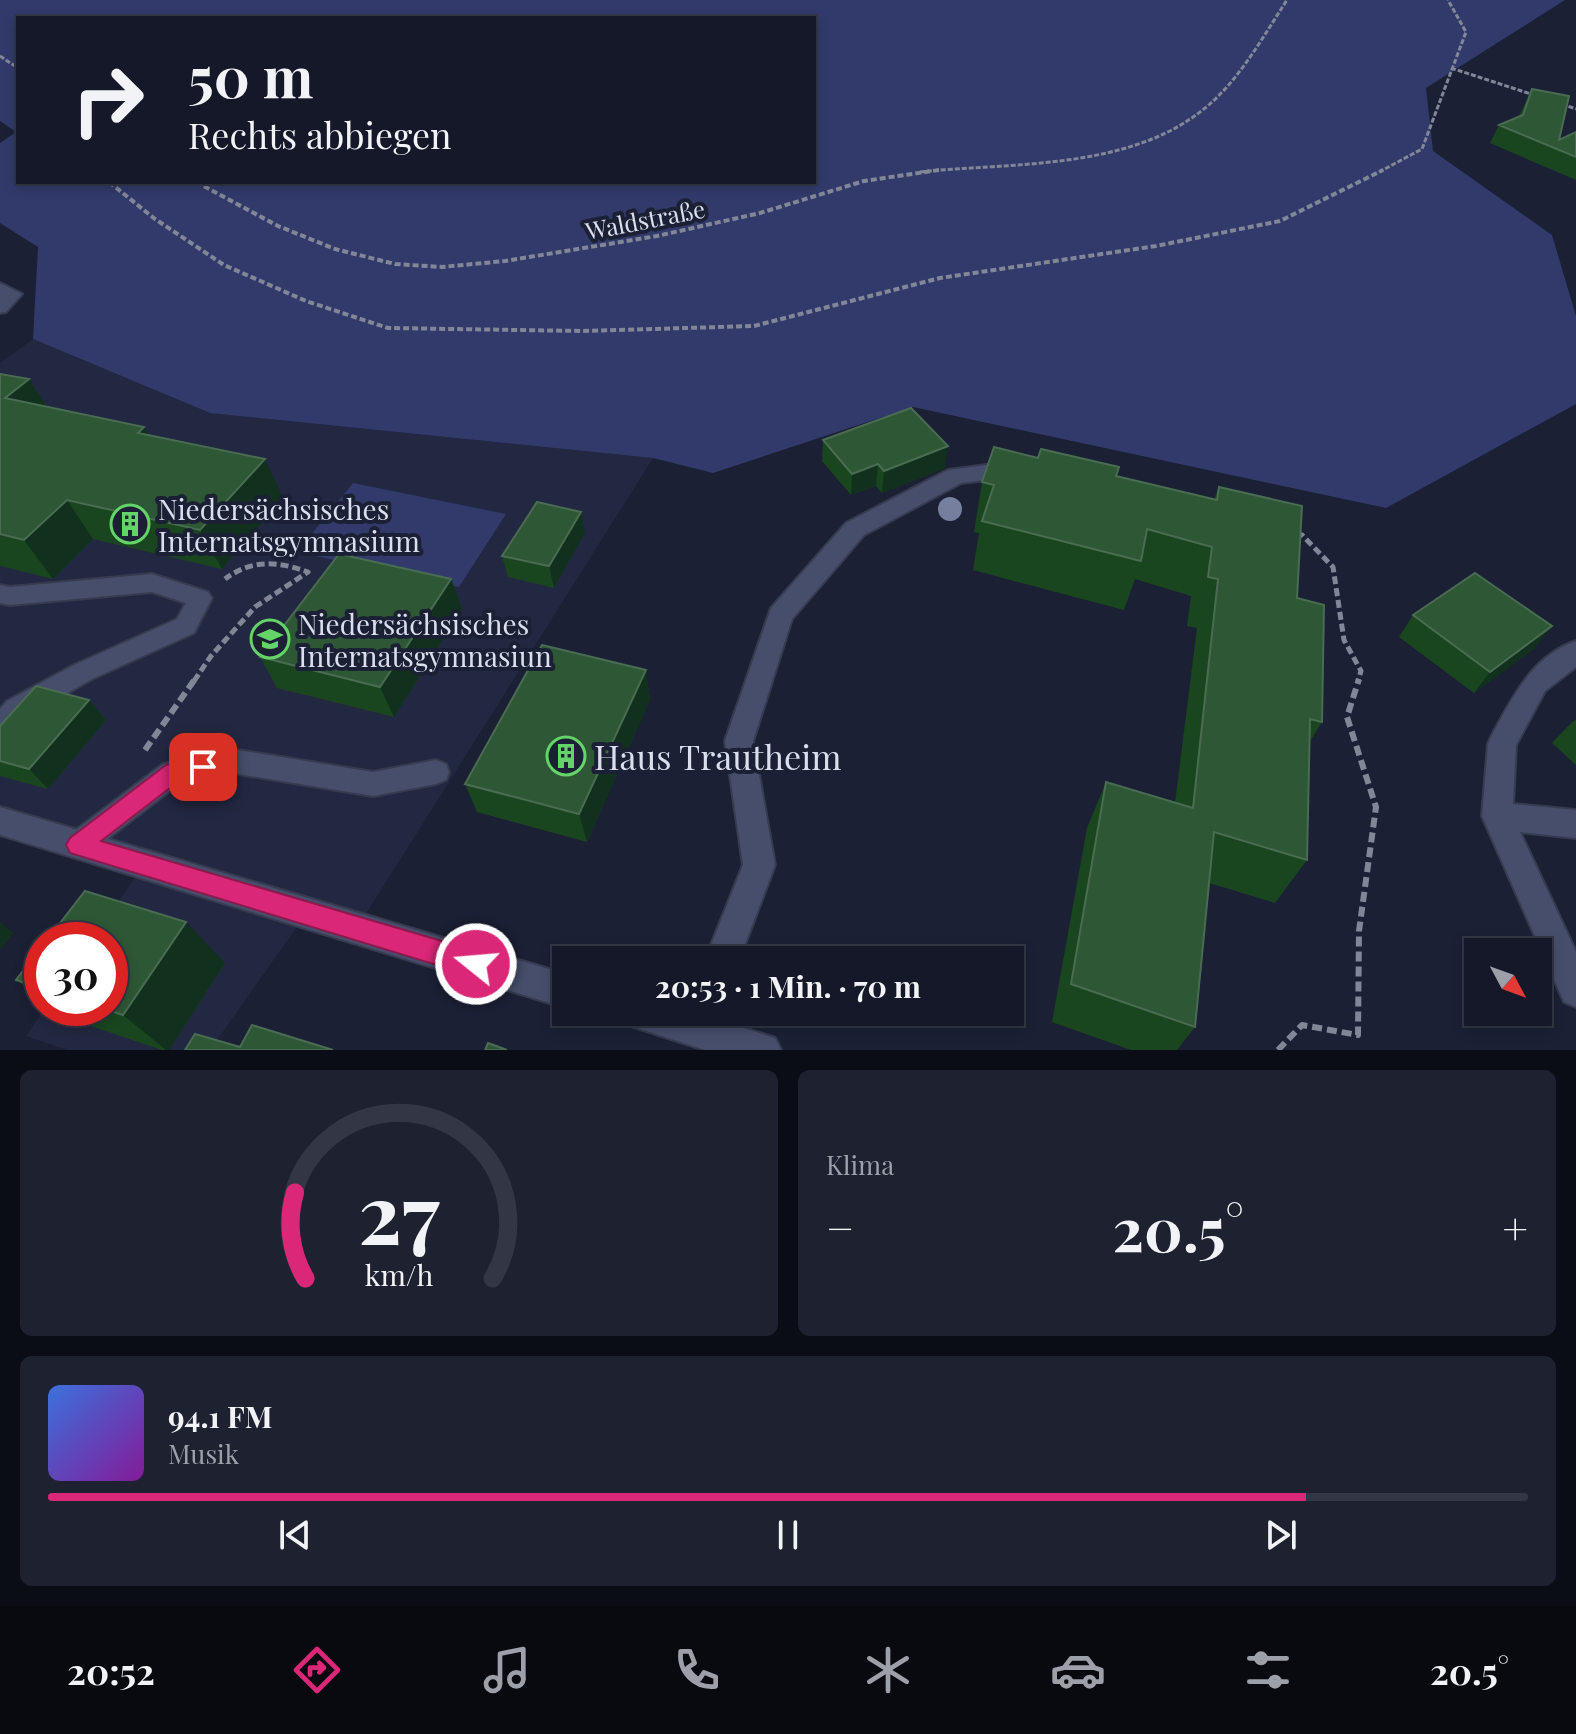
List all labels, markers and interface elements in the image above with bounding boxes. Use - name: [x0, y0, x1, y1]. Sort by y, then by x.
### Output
- text: 50 m: [188, 38, 314, 113]
- icon: right: [56, 48, 160, 152]
- text: Rechts abbiegen: [188, 110, 452, 158]
- street label: Waldstraße: [582, 192, 707, 246]
- place label: Niedersächsisches Internatsgymnasium: [158, 490, 420, 559]
- building icon: Niedersächsisches Internatsgymnasium: [109, 503, 151, 545]
- place label: Niedersächsisches Internatsgymnasiun: [298, 605, 552, 674]
- school or university icon: Niedersächsisches Internatsgymnasiun: [249, 618, 291, 660]
- pin: [169, 733, 237, 801]
- place label: Haus Trautheim: [594, 733, 841, 779]
- building icon: Haus Trautheim: [545, 735, 587, 777]
- icon: arrive: [181, 745, 225, 789]
- speed limit sign: 30: [24, 922, 128, 1026]
- position arrow: [434, 922, 518, 1006]
- north arrow: [1464, 938, 1552, 1026]
- map controls: [1464, 938, 1552, 1026]
- text: 20:53 · 1 Min. · 70 m: [655, 966, 921, 1006]
- text: Klima: [826, 1147, 894, 1182]
- text: 27: [358, 1155, 440, 1266]
- text: 20.5°: [1113, 1187, 1244, 1267]
- text: −: [826, 1197, 854, 1256]
- text: +: [1502, 1197, 1528, 1256]
- text: km/h: [365, 1255, 433, 1293]
- text: 94.1 FM: [168, 1396, 273, 1436]
- text: Musik: [168, 1436, 239, 1471]
- icon: previous: [273, 1513, 317, 1557]
- icon: pause: [766, 1513, 810, 1557]
- icon: next: [1259, 1513, 1303, 1557]
- icon: directions: [289, 1642, 345, 1698]
- icon: music: [479, 1642, 535, 1698]
- icon: phone: [669, 1642, 725, 1698]
- icon: climate: [860, 1642, 916, 1698]
- icon: car: [1050, 1642, 1106, 1698]
- icon: filters: [1240, 1642, 1296, 1698]
- text: 20:52: [67, 1646, 155, 1694]
- text: 20.5°: [1430, 1646, 1509, 1694]

